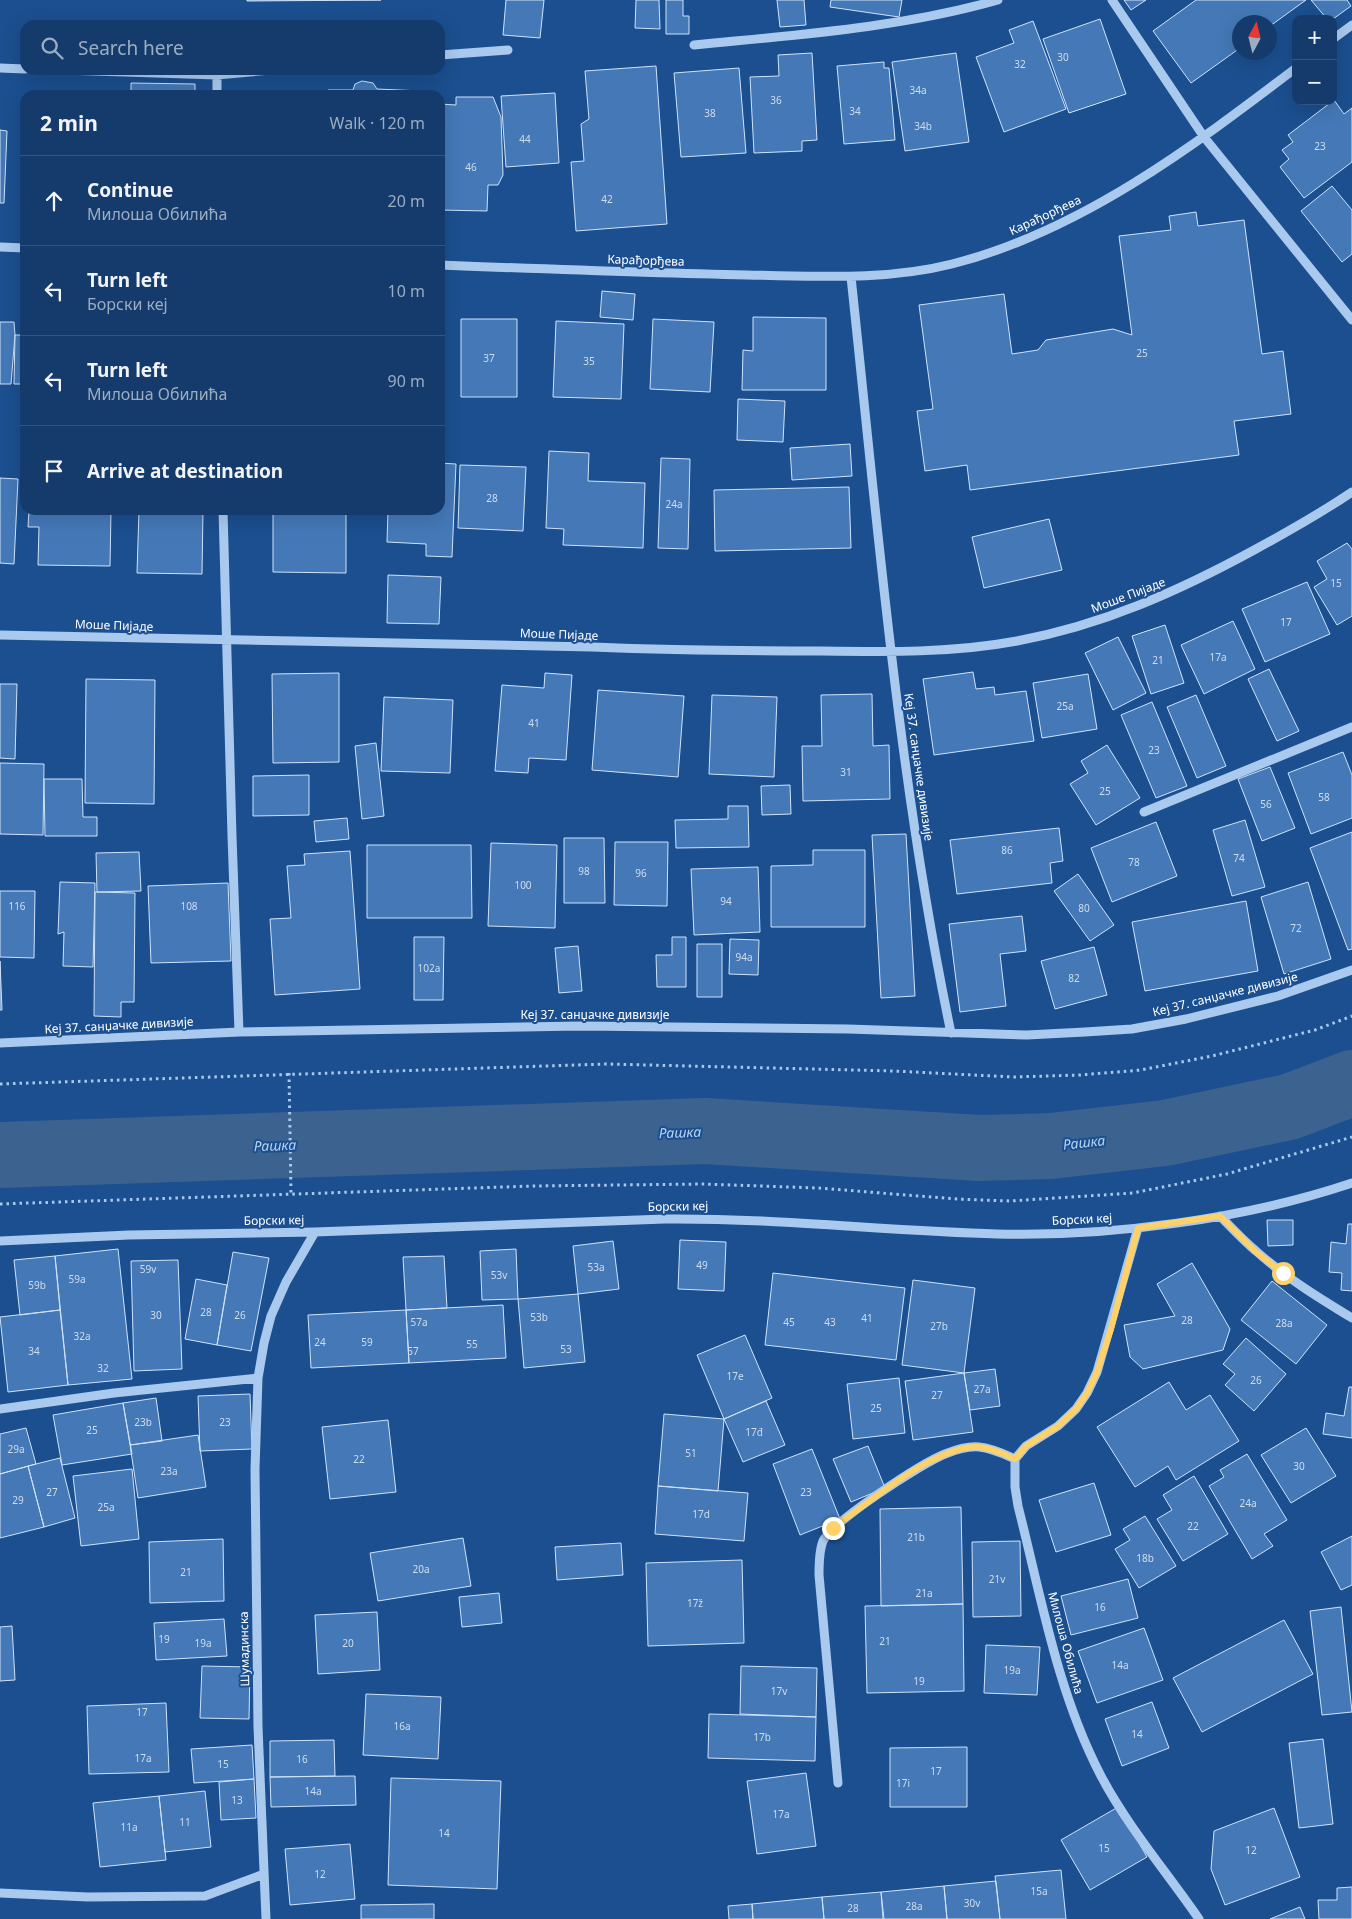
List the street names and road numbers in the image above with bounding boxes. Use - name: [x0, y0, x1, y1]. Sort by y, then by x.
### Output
- street label: Карађорђева: [1006, 191, 1084, 239]
- street label: Карађорђева: [607, 250, 685, 270]
- street label: Моше Пијаде: [1088, 573, 1168, 617]
- street label: Моше Пијаде: [75, 615, 154, 635]
- street label: Моше Пијаде: [520, 624, 599, 644]
- street label: Кеј 37. санџачке дивизије: [900, 692, 938, 842]
- street label: Кеј 37. санџачке дивизије: [1151, 968, 1300, 1020]
- street label: Кеј 37. санџачке дивизије: [521, 1006, 670, 1023]
- street label: Кеј 37. санџачке дивизије: [44, 1013, 194, 1037]
- street label: Борски кеј: [648, 1197, 708, 1215]
- street label: Борски кеј: [1051, 1209, 1113, 1229]
- street label: Борски кеј: [244, 1211, 304, 1229]
- street label: Милоша Обилића: [1044, 1590, 1088, 1696]
- street label: Шумадинска: [235, 1611, 253, 1687]

